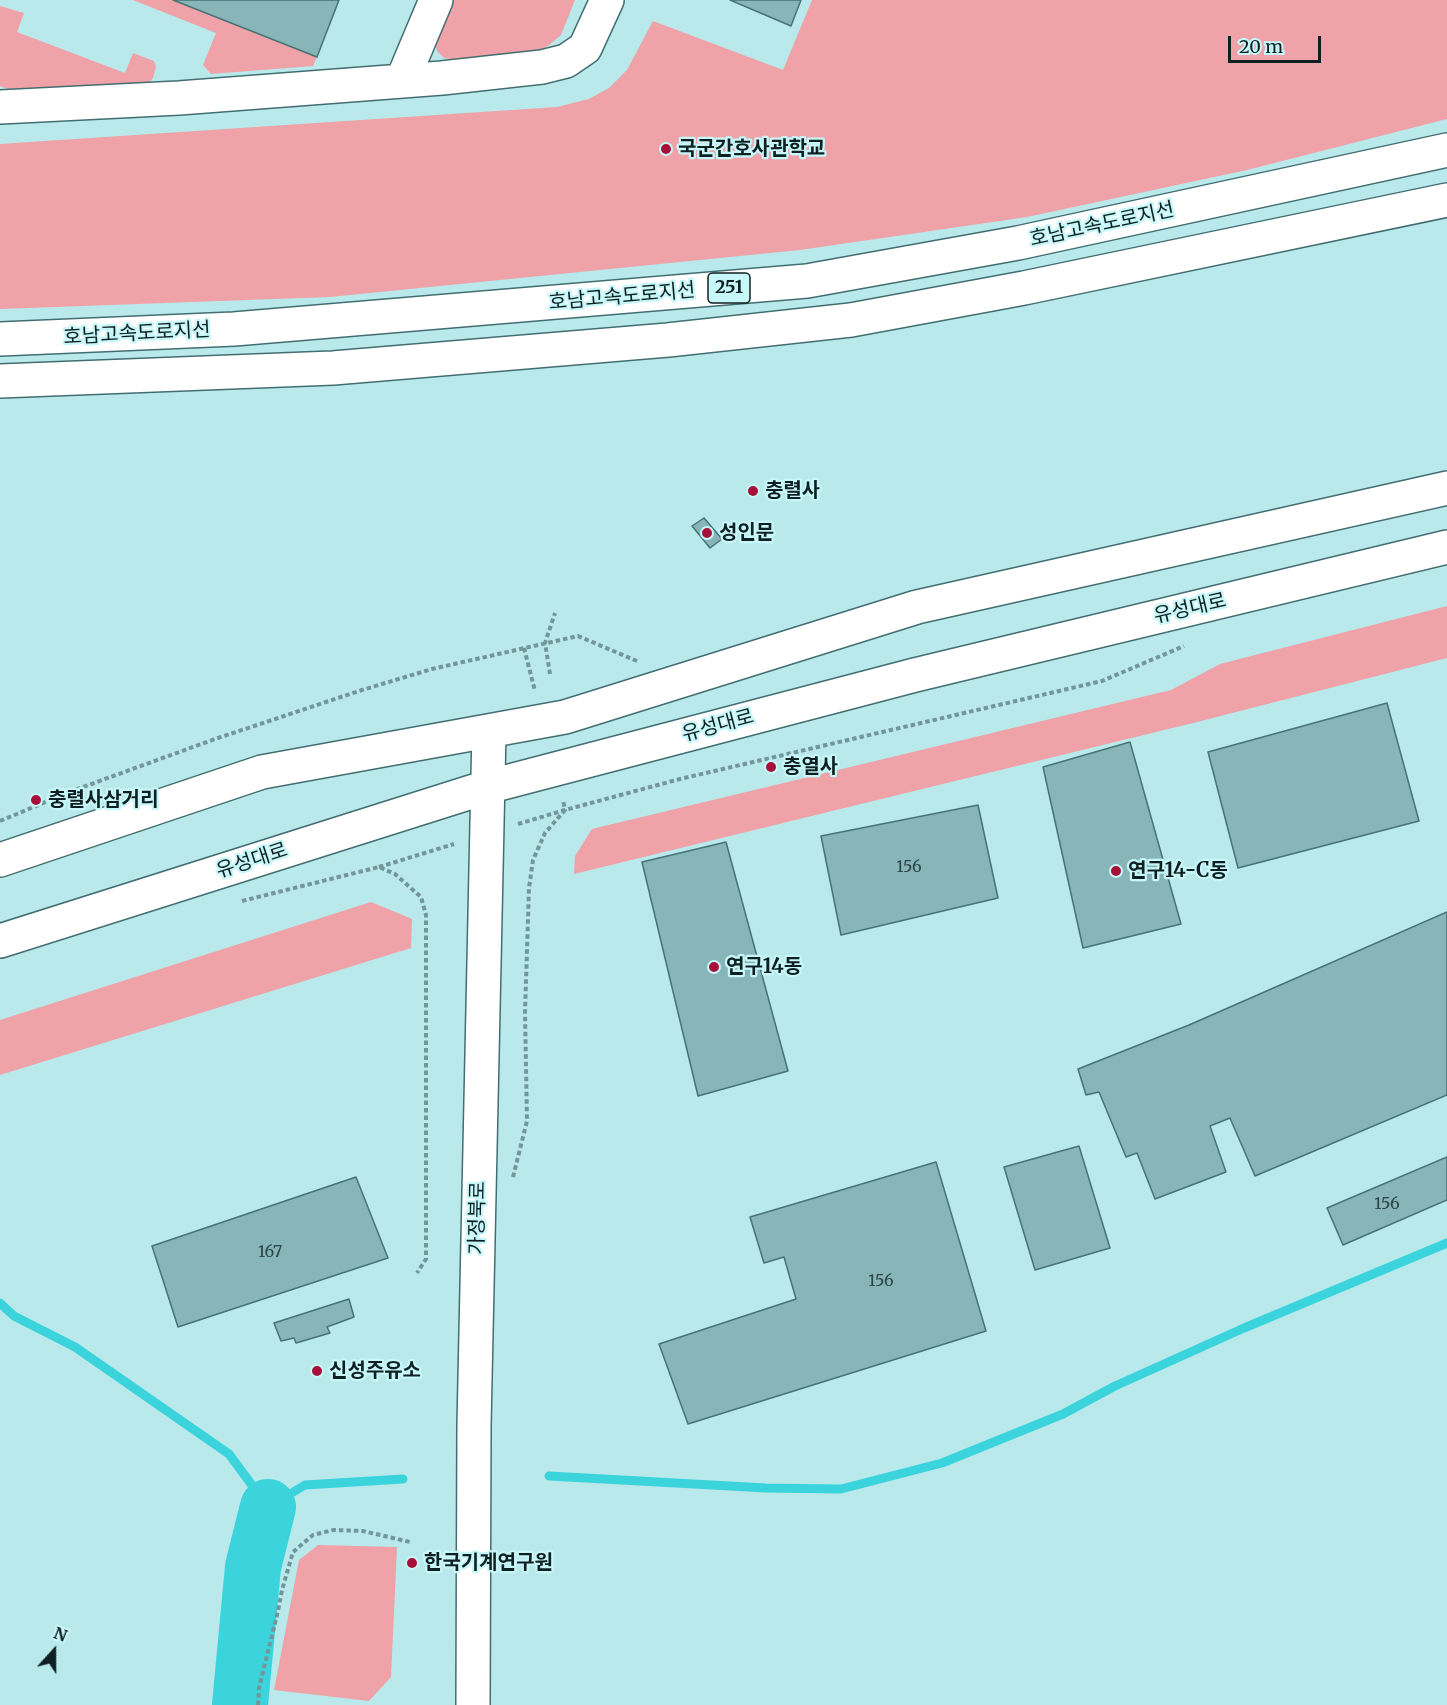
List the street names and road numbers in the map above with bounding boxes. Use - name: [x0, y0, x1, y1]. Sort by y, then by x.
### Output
- street label: 호남고속도로지선: [1028, 198, 1176, 252]
- road number: 251: [708, 273, 750, 303]
- street label: 호남고속도로지선: [548, 279, 696, 315]
- street label: 호남고속도로지선: [63, 318, 211, 350]
- street label: 유성대로: [1151, 589, 1229, 629]
- street label: 유성대로: [679, 705, 757, 747]
- street label: 유성대로: [213, 838, 291, 884]
- street label: 가정북로: [465, 1181, 491, 1255]

